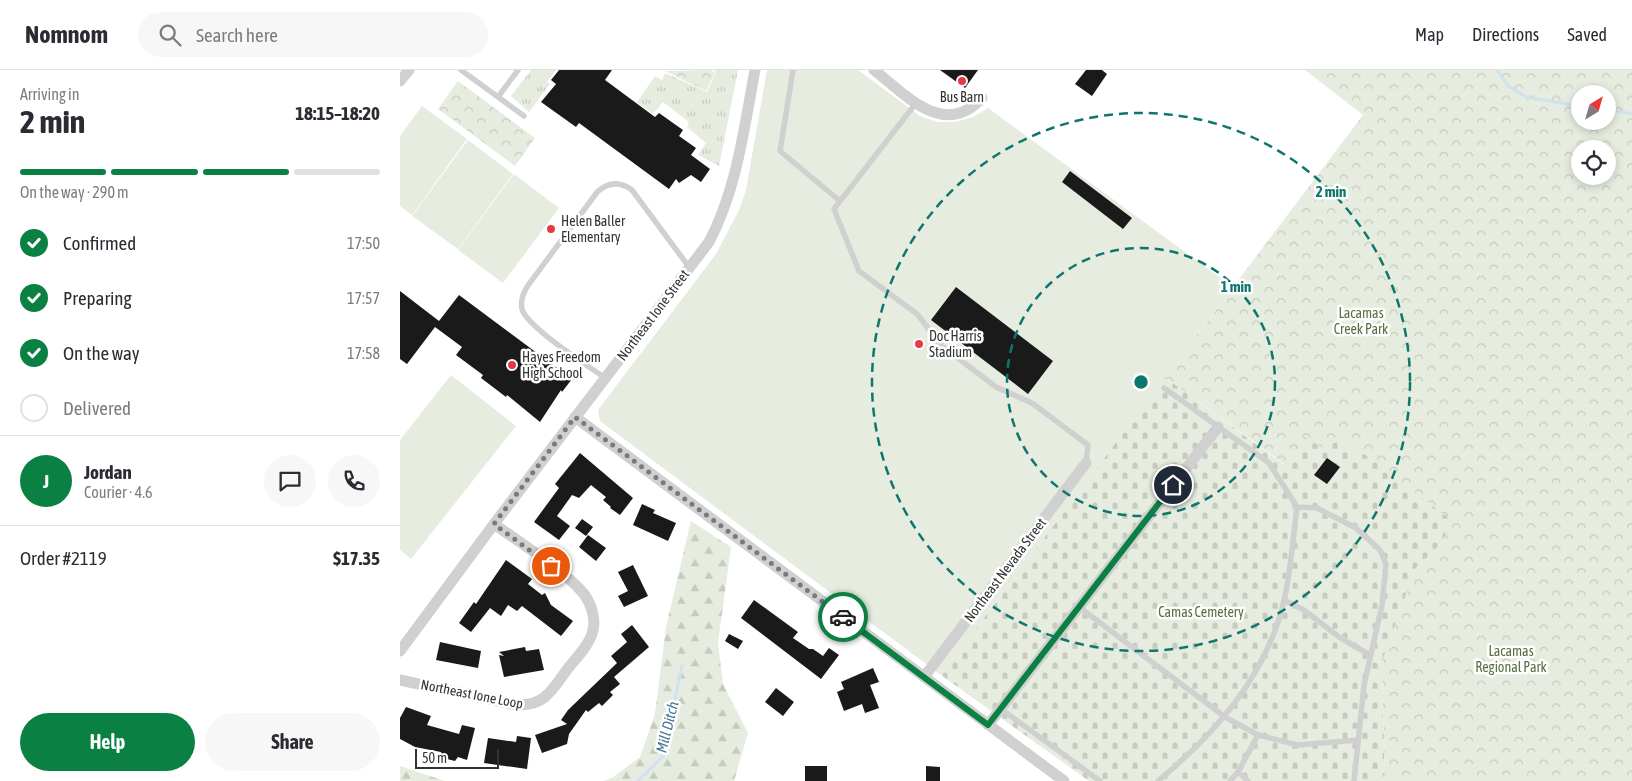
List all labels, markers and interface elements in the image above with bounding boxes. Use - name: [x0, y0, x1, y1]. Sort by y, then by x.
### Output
- search box: [138, 12, 488, 57]
- text: Nomnom: [25, 21, 108, 48]
- icon: search: [156, 21, 184, 49]
- text: Search here: [196, 24, 278, 46]
- text: Map: [1415, 24, 1444, 45]
- text: Directions: [1472, 24, 1539, 45]
- text: Saved: [1567, 24, 1607, 45]
- marker: Bus Barn: [956, 75, 968, 87]
- text: Arriving in: [20, 85, 80, 103]
- north arrow: [1571, 85, 1616, 130]
- map controls: [1571, 85, 1616, 185]
- place label: Bus Barn: [940, 89, 984, 105]
- text: 18:15–18:20: [295, 102, 380, 124]
- text: 2 min: [20, 103, 85, 140]
- button: locate: [1571, 140, 1616, 185]
- text: On the way · 290 m: [20, 183, 129, 201]
- text: 2 min: [1316, 183, 1346, 200]
- place label: Helen Baller Elementary: [561, 213, 626, 245]
- marker: Helen Baller Elementary: [545, 223, 557, 235]
- icon: check: [20, 229, 48, 257]
- text: Confirmed: [63, 232, 136, 254]
- text: 17:50: [347, 234, 380, 252]
- street label: Northeast Ione Street: [614, 267, 692, 363]
- text: 1 min: [1221, 278, 1251, 295]
- icon: check: [20, 284, 48, 312]
- text: Preparing: [63, 287, 132, 309]
- text: 17:57: [347, 289, 380, 307]
- park label: Lacamas Creek Park: [1334, 305, 1388, 337]
- place label: Doc Harris Stadium: [929, 328, 982, 360]
- marker: Doc Harris Stadium: [913, 338, 925, 350]
- icon: check: [20, 339, 48, 367]
- text: On the way: [63, 342, 140, 364]
- text: 17:58: [347, 344, 380, 362]
- place label: Hayes Freedom High School: [522, 349, 601, 381]
- marker: Hayes Freedom High School: [506, 359, 518, 371]
- centre of rings: [1132, 373, 1150, 391]
- text: Delivered: [63, 397, 131, 419]
- button: chat: [264, 455, 316, 507]
- button: phone: [328, 455, 380, 507]
- text: Jordan: [84, 461, 132, 483]
- pin: [1152, 464, 1194, 506]
- text: J: [43, 470, 49, 492]
- icon: home: [1159, 471, 1187, 499]
- text: Courier · 4.6: [84, 483, 153, 501]
- street label: Northeast Nevada Street: [961, 515, 1049, 625]
- pin: [530, 545, 572, 587]
- text: Order #2119: [20, 547, 107, 569]
- text: $17.35: [333, 547, 380, 569]
- icon: bag: [537, 552, 565, 580]
- courier: [818, 592, 868, 642]
- icon: car: [829, 603, 857, 631]
- park label: Camas Cemetery: [1158, 604, 1244, 620]
- park label: Lacamas Regional Park: [1475, 643, 1547, 675]
- street label: Northeast Ione Loop: [420, 676, 525, 712]
- water label: Mill Ditch: [652, 700, 682, 754]
- button: Help: [20, 713, 195, 771]
- button: Share: [205, 713, 380, 771]
- scale bar: [415, 746, 499, 769]
- text: 50 m: [422, 750, 447, 766]

